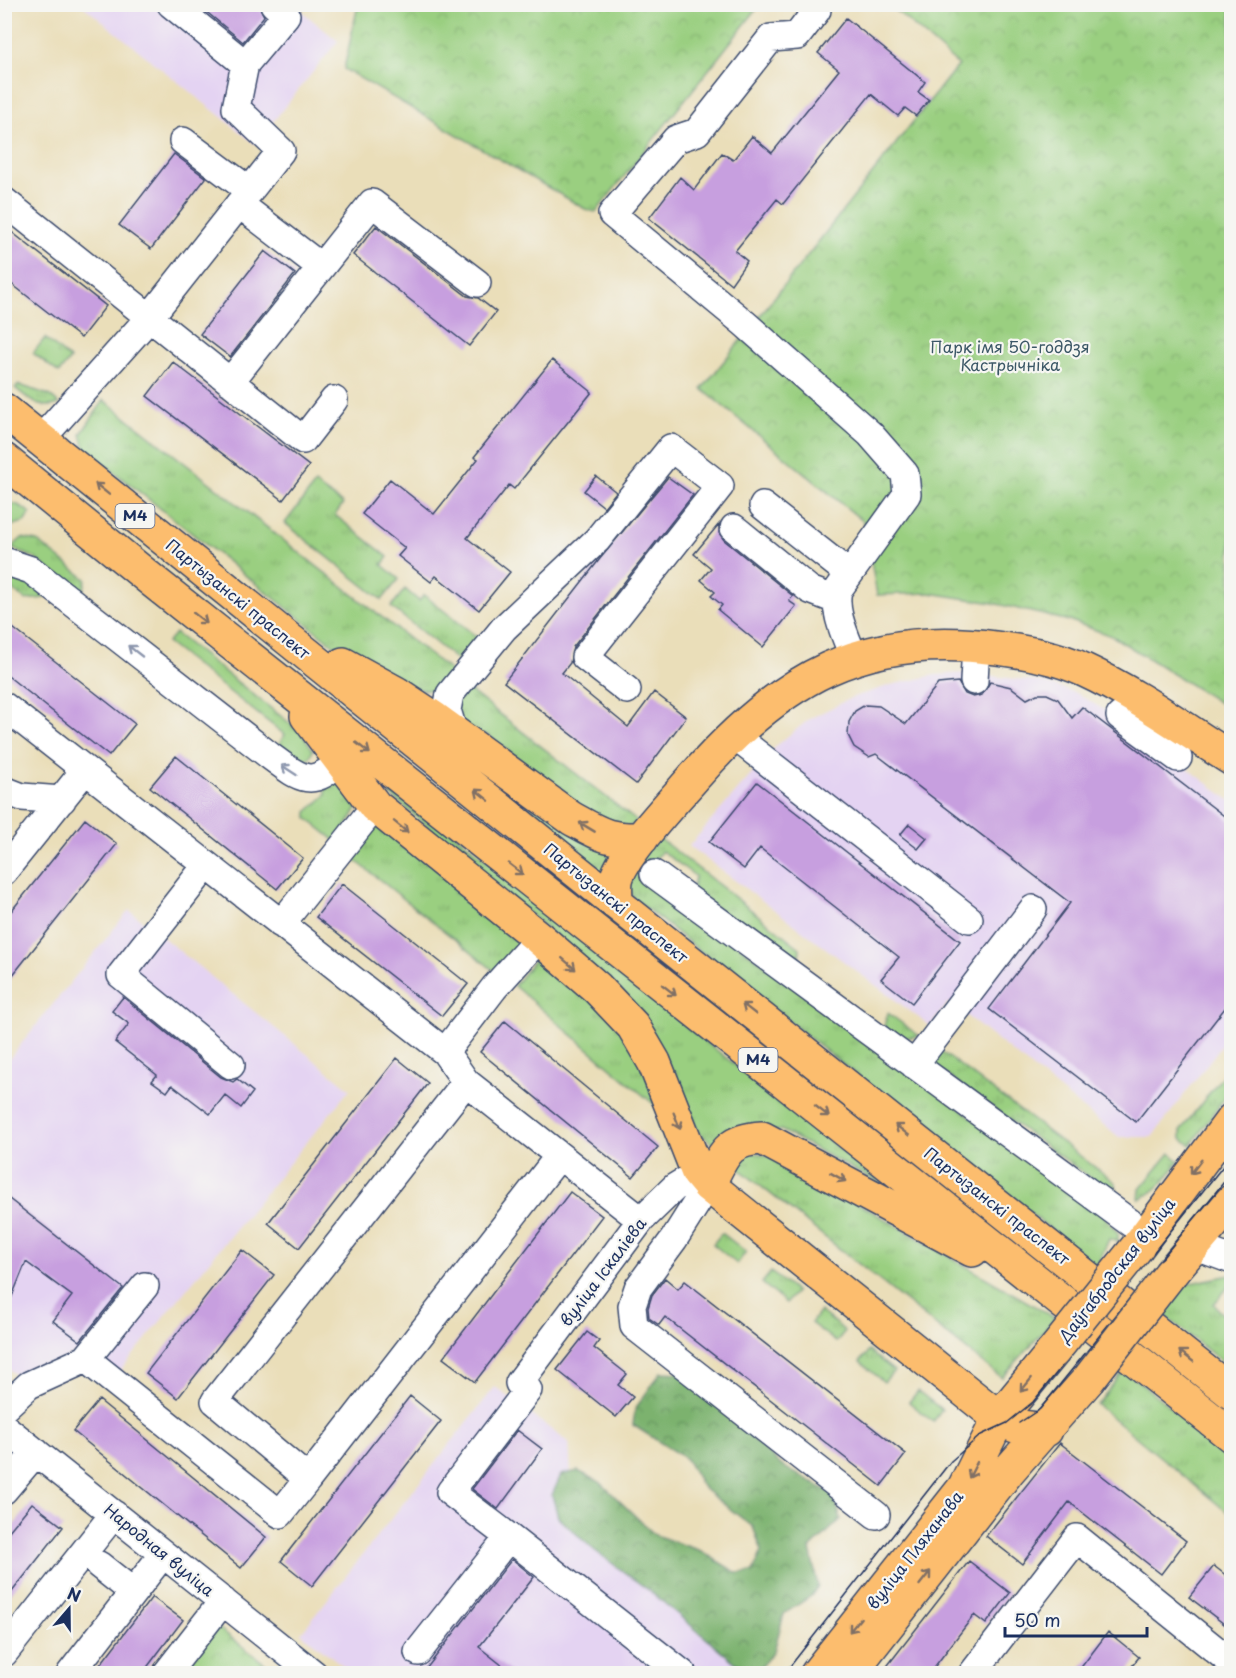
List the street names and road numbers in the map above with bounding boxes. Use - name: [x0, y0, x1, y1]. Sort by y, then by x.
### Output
- road number: М4: [116, 504, 154, 528]
- street label: Партызанскі праспект: [161, 532, 316, 664]
- street label: Партызанскі праспект: [539, 836, 694, 968]
- road number: М4: [738, 1048, 777, 1072]
- street label: Партызанскі праспект: [920, 1141, 1076, 1270]
- street label: Даўгабродская вуліца: [1051, 1192, 1180, 1348]
- street label: вуліца Іскаліева: [553, 1212, 651, 1331]
- street label: вуліца Пляханава: [860, 1485, 968, 1614]
- street label: Народная вуліца: [99, 1497, 220, 1601]

